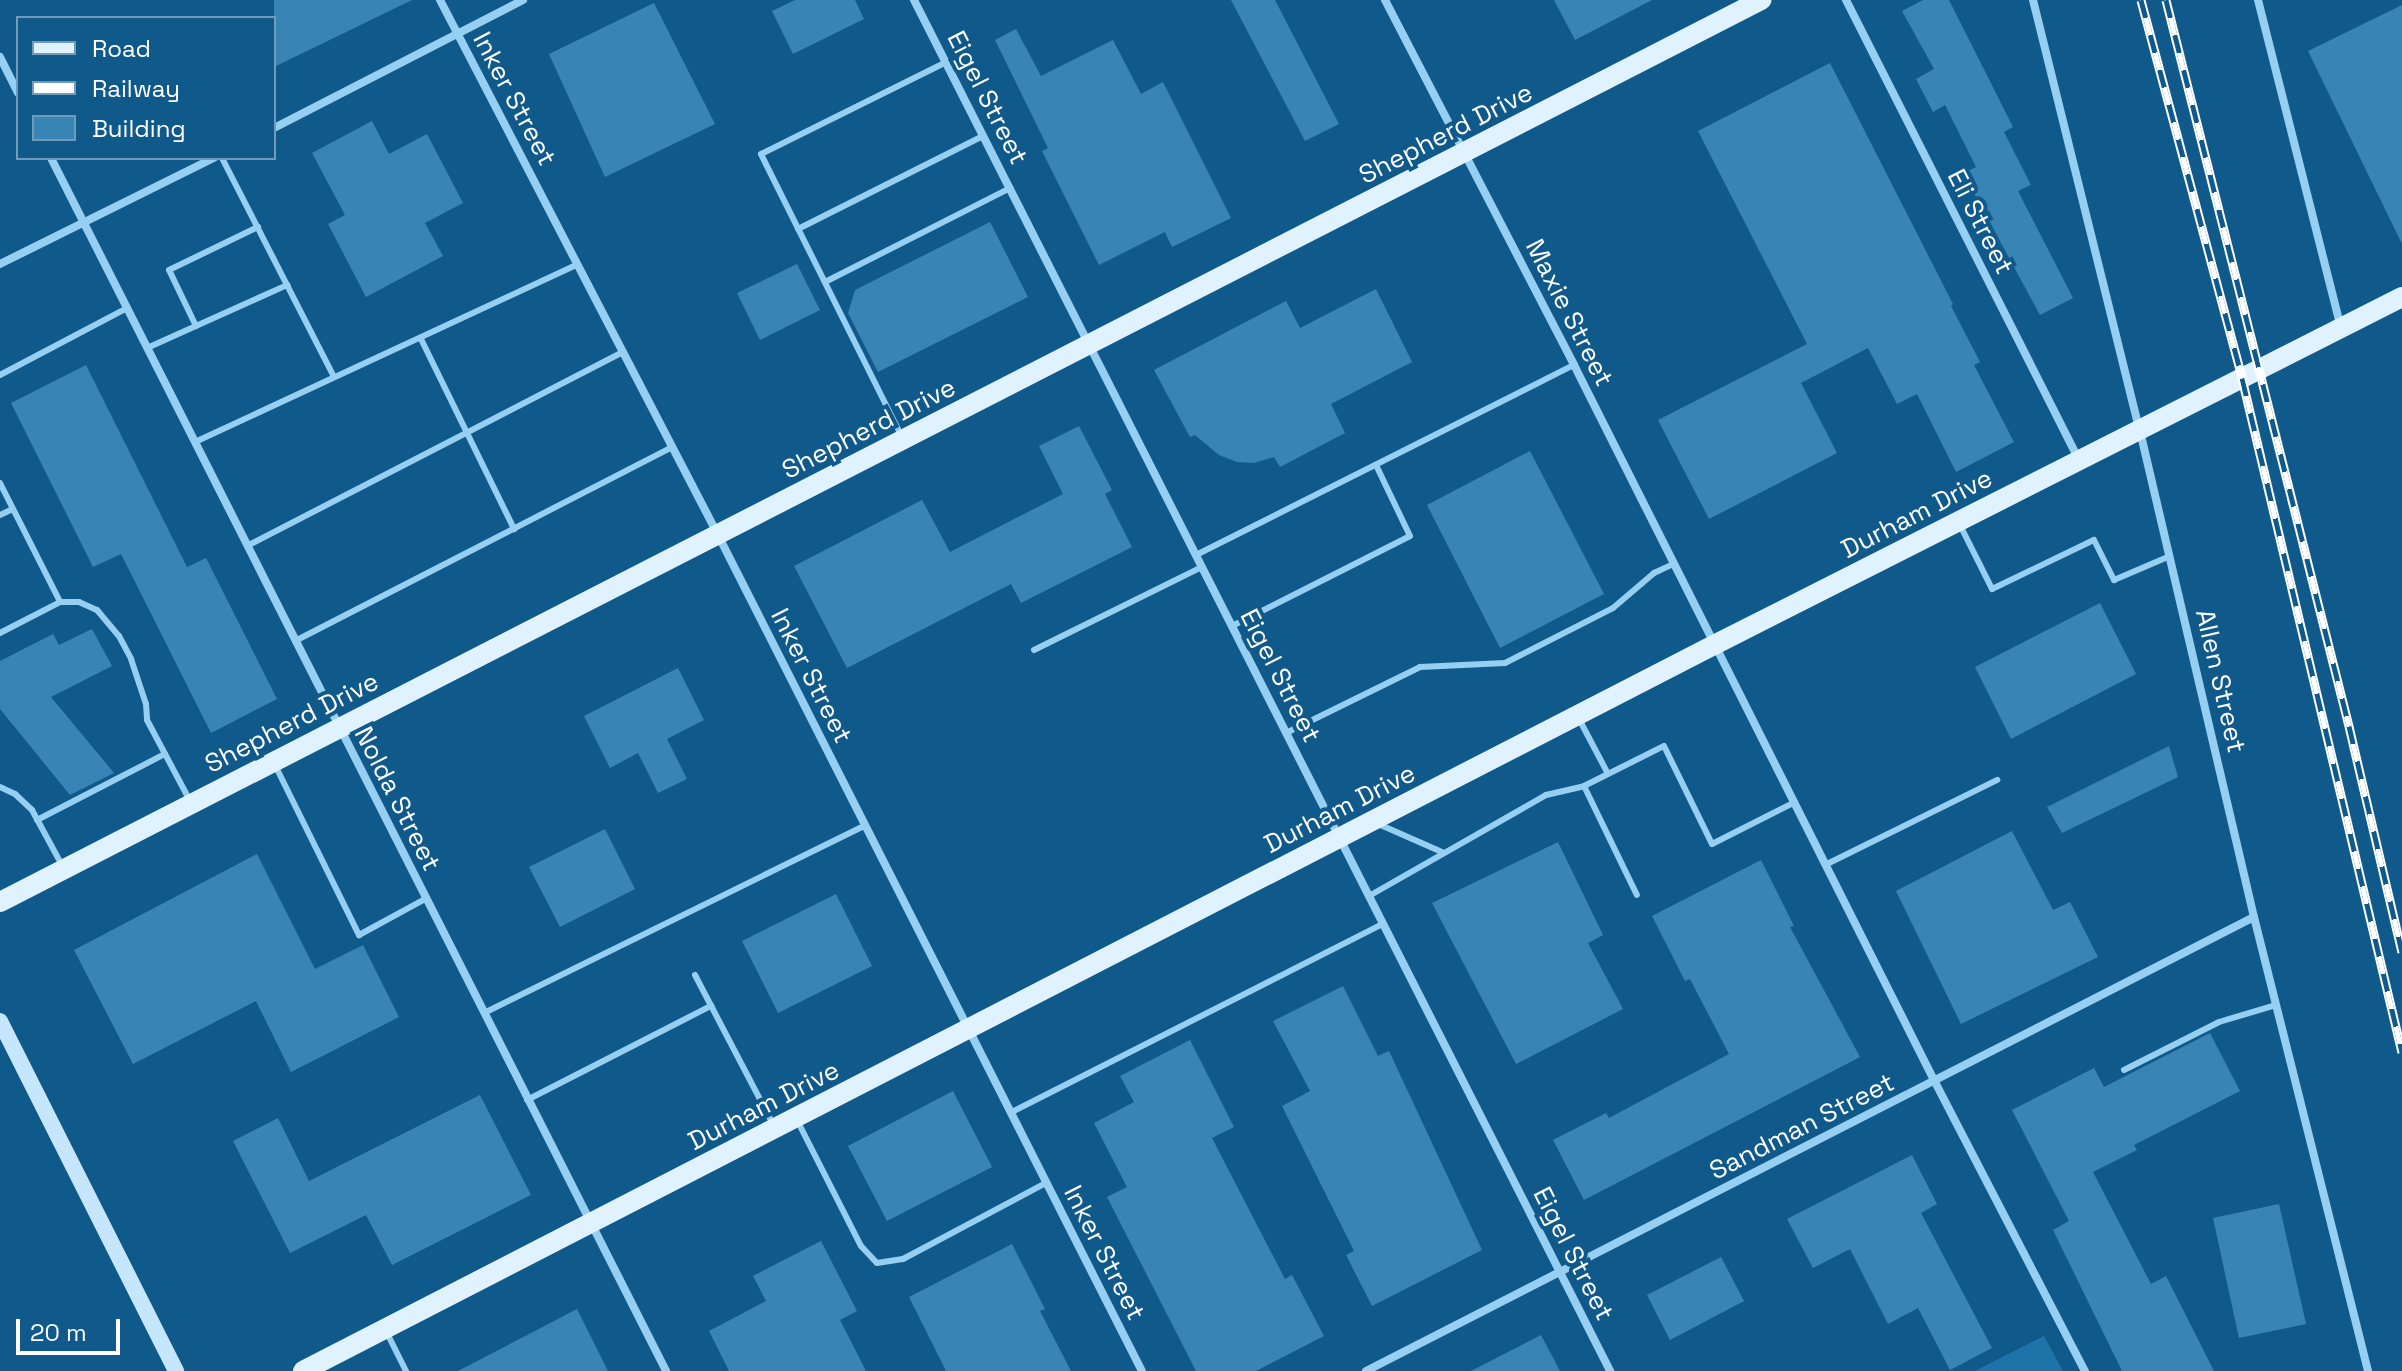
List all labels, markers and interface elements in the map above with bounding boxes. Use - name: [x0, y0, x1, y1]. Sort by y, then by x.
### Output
- legend: [16, 16, 276, 160]
- street label: Eigel Street: [940, 26, 1034, 170]
- street label: Inker Street: [466, 27, 562, 171]
- text: Road: [92, 33, 151, 64]
- text: Railway: [92, 73, 180, 104]
- street label: Shepherd Drive: [1354, 77, 1538, 191]
- text: Building: [92, 113, 186, 144]
- street label: Eli Street: [1940, 164, 2020, 280]
- street label: Maxie Street: [1519, 234, 1619, 392]
- street label: Shepherd Drive: [777, 372, 961, 486]
- street label: Durham Drive: [1836, 463, 1998, 565]
- street label: Inker Street: [764, 603, 858, 749]
- street label: Eigel Street: [1233, 604, 1327, 748]
- street label: Allen Street: [2188, 606, 2252, 756]
- street label: Shepherd Drive: [200, 666, 384, 780]
- street label: Nolda Street: [347, 722, 447, 876]
- street label: Durham Drive: [1259, 758, 1421, 860]
- street label: Durham Drive: [683, 1055, 845, 1157]
- street label: Sandman Street: [1704, 1067, 1900, 1187]
- street label: Inker Street: [1057, 1180, 1151, 1326]
- street label: Eigel Street: [1526, 1182, 1620, 1326]
- scale bar: [20, 1303, 124, 1353]
- text: 20 m: [30, 1317, 87, 1348]

